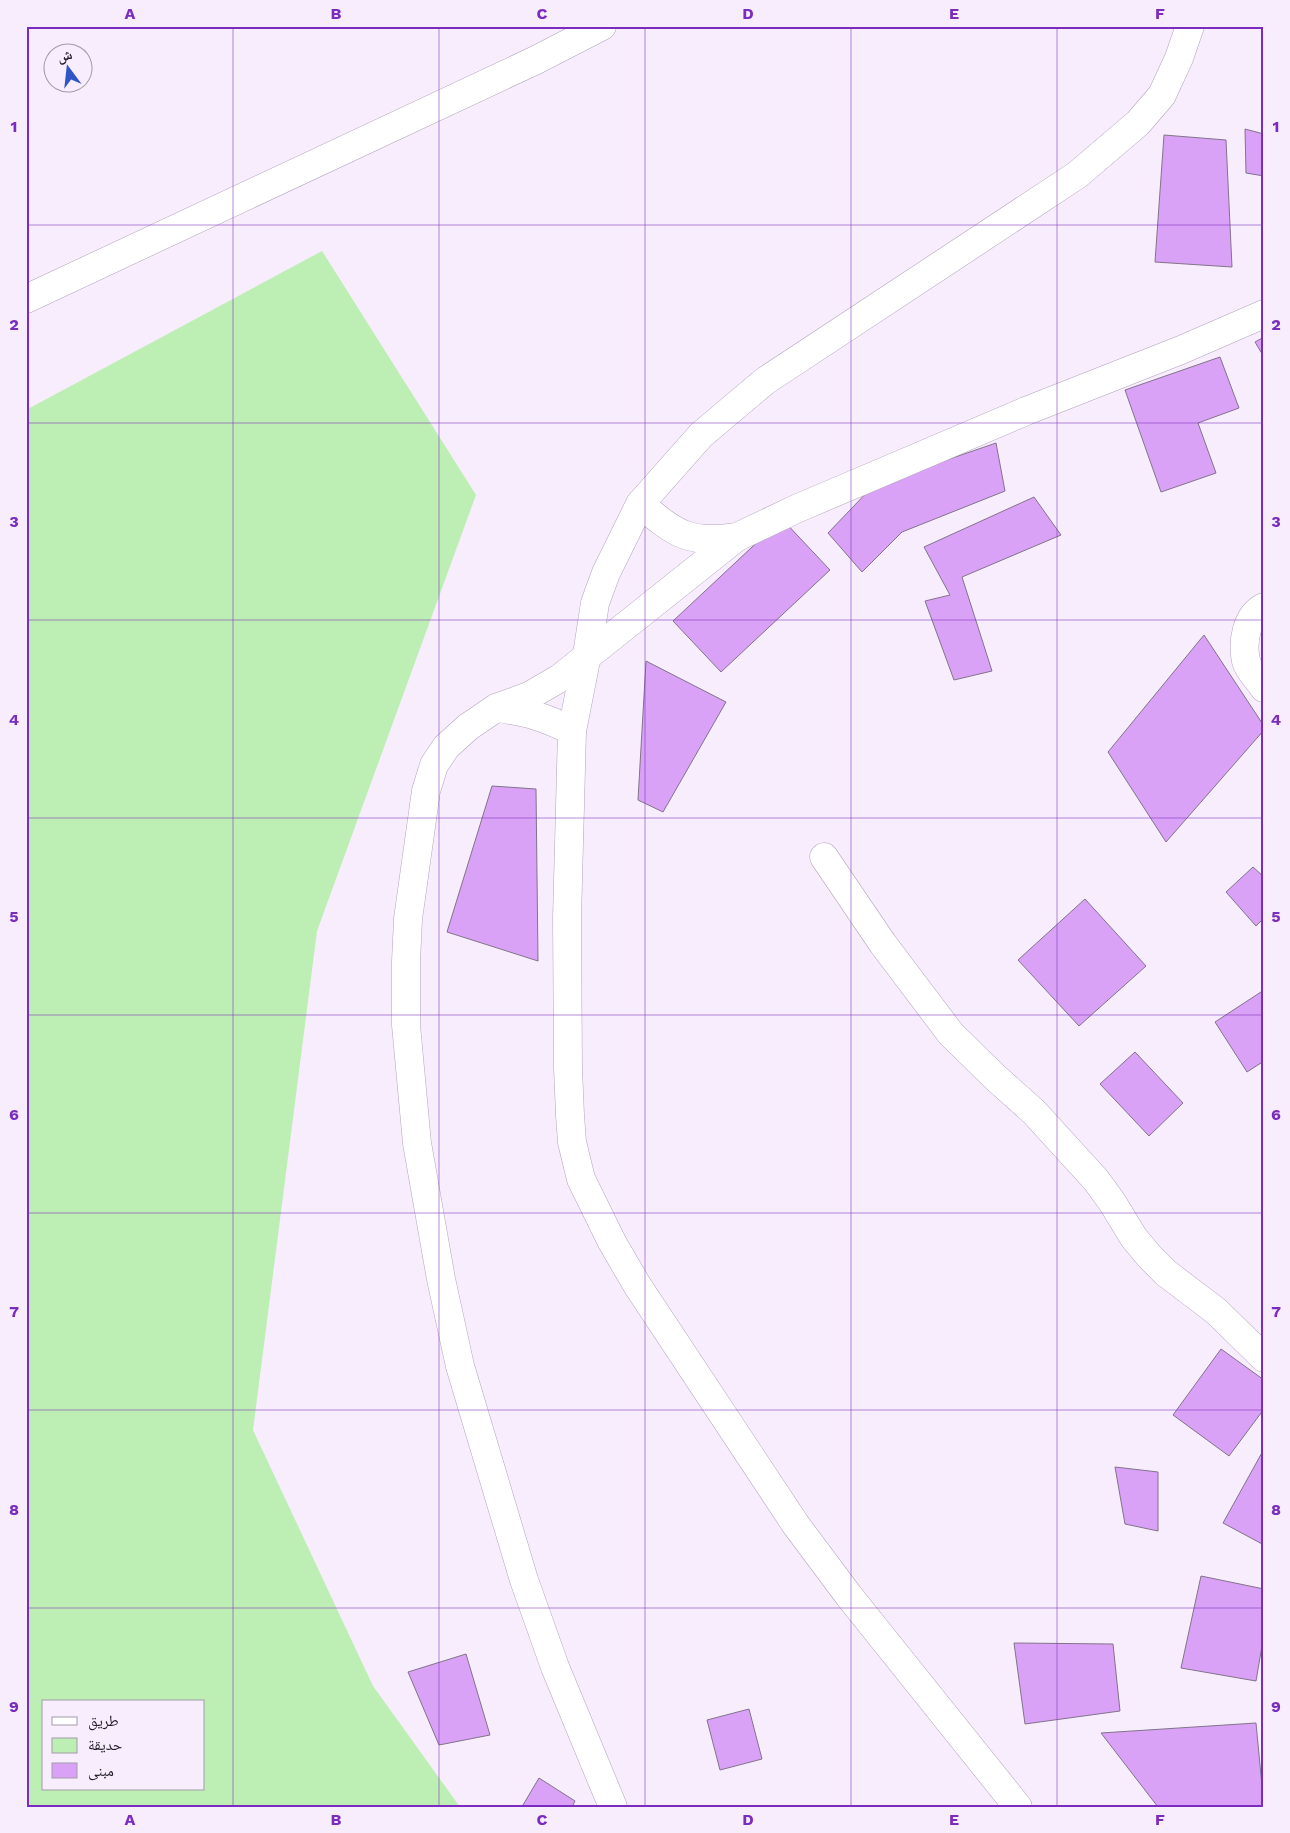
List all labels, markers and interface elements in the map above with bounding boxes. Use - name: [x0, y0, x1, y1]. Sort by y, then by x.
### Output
- text: A: [125, 4, 136, 23]
- text: B: [331, 4, 342, 23]
- text: C: [537, 4, 548, 23]
- text: D: [742, 4, 754, 23]
- text: E: [949, 4, 959, 23]
- text: F: [1155, 4, 1165, 23]
- north arrow: [42, 42, 92, 92]
- text: ش: [55, 46, 74, 66]
- text: 1: [11, 117, 17, 136]
- text: 1: [1273, 117, 1279, 136]
- text: 2: [9, 315, 19, 334]
- text: 2: [1271, 315, 1281, 334]
- text: 3: [9, 512, 19, 531]
- text: 3: [1271, 512, 1281, 531]
- text: 4: [9, 710, 19, 729]
- text: 4: [1271, 710, 1281, 729]
- text: 5: [9, 907, 19, 926]
- text: 5: [1271, 907, 1281, 926]
- text: 6: [9, 1105, 19, 1124]
- text: 6: [1271, 1105, 1281, 1124]
- text: 7: [9, 1302, 19, 1321]
- text: 7: [1271, 1302, 1281, 1321]
- text: 8: [9, 1500, 19, 1519]
- text: 8: [1271, 1500, 1281, 1519]
- text: 9: [9, 1697, 19, 1716]
- text: 9: [1271, 1697, 1281, 1716]
- legend: [42, 1700, 205, 1790]
- text: طريق: [88, 1712, 119, 1731]
- text: حديقة: [88, 1736, 123, 1754]
- text: مبنى: [88, 1762, 114, 1781]
- text: A: [125, 1810, 136, 1829]
- text: B: [331, 1810, 342, 1829]
- text: C: [537, 1810, 548, 1829]
- text: D: [742, 1810, 754, 1829]
- text: E: [949, 1810, 959, 1829]
- text: F: [1155, 1810, 1165, 1829]

